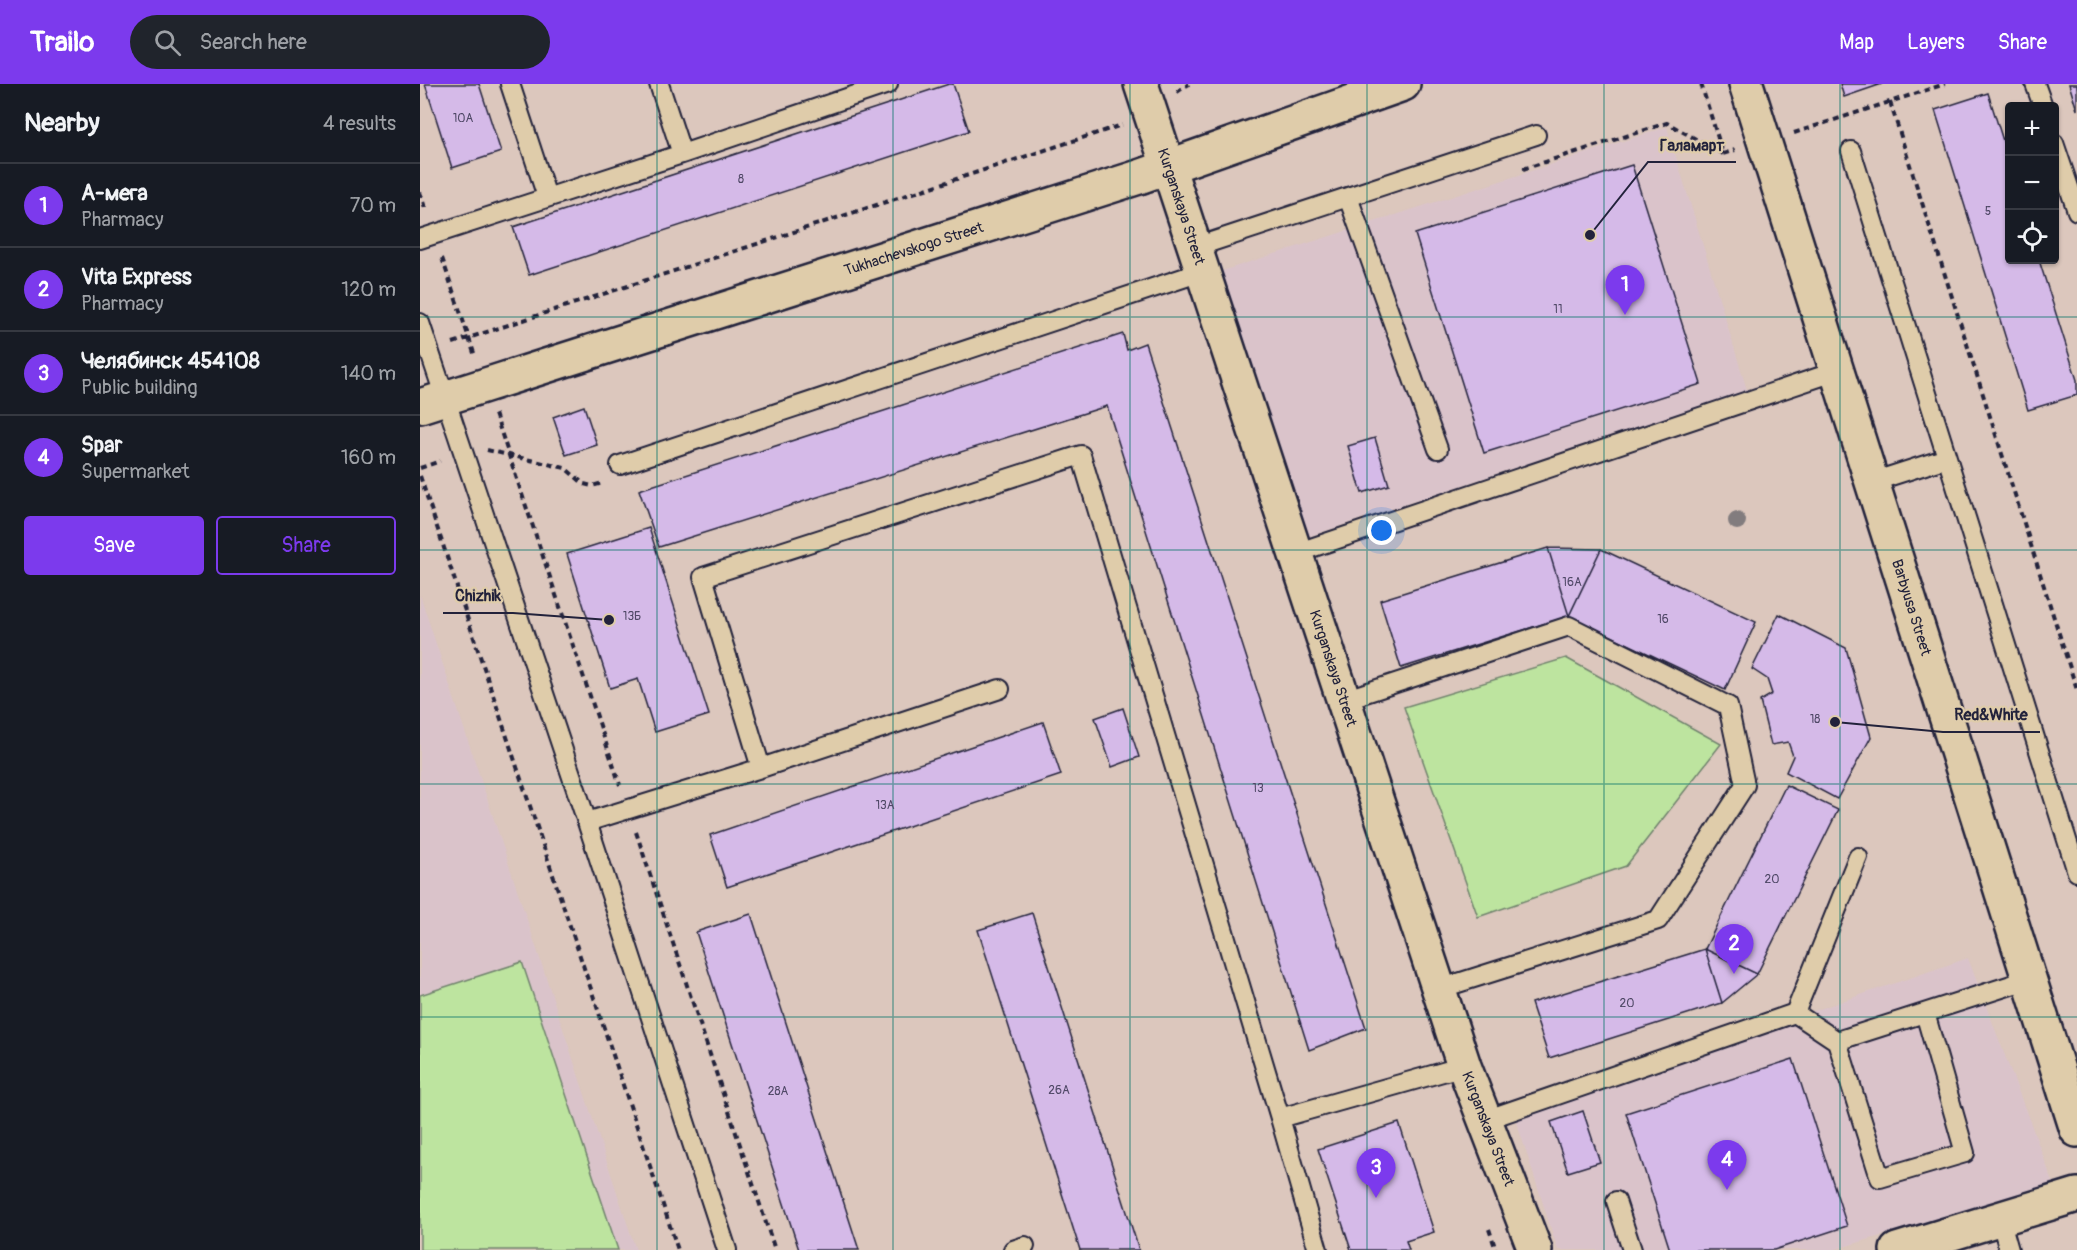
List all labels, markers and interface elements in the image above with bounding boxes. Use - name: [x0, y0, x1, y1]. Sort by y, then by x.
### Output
- search box: [130, 15, 550, 69]
- text: Trailo: [30, 25, 94, 60]
- icon: search: [151, 26, 184, 59]
- text: Search here: [199, 28, 307, 56]
- text: Map: [1839, 29, 1874, 56]
- text: Layers: [1907, 29, 1965, 56]
- text: Share: [1998, 29, 2047, 56]
- map controls: [2005, 102, 2059, 264]
- button: +: [2005, 102, 2059, 156]
- text: Nearby: [24, 107, 100, 139]
- text: 4 results: [323, 111, 396, 136]
- house number: 10А: [453, 111, 474, 126]
- callout: Галамарт: [1648, 128, 1736, 162]
- text: Галамарт: [1660, 136, 1725, 156]
- street label: Kurganskaya Street: [1153, 146, 1209, 268]
- button: −: [2005, 156, 2059, 210]
- house number: 8: [738, 172, 744, 187]
- text: А-мега: [81, 179, 148, 207]
- text: 1: [40, 193, 47, 218]
- text: 70 m: [350, 193, 396, 218]
- house number: 5: [1985, 204, 1991, 219]
- text: Pharmacy: [81, 207, 164, 232]
- button: locate: [2005, 210, 2059, 264]
- street label: Tukhachevskogo Street: [842, 218, 987, 280]
- text: Vita Express: [81, 263, 192, 291]
- pin: 1: [1606, 266, 1644, 315]
- text: 2: [38, 277, 49, 302]
- text: 120 m: [341, 277, 396, 302]
- text: Pharmacy: [81, 291, 164, 316]
- house number: 11: [1553, 302, 1563, 317]
- text: Челябинск 454108: [81, 347, 260, 375]
- text: 3: [38, 361, 49, 386]
- text: 140 m: [341, 361, 396, 386]
- text: Public building: [81, 375, 197, 400]
- text: Spar: [81, 431, 122, 459]
- text: 4: [38, 445, 49, 470]
- text: 160 m: [341, 445, 396, 470]
- text: Supermarket: [81, 459, 190, 484]
- button: Save: [24, 516, 204, 575]
- button: Share: [216, 516, 396, 575]
- your location: [1367, 516, 1396, 545]
- street label: Barbyusa Street: [1887, 557, 1936, 659]
- house number: 16А: [1562, 575, 1582, 590]
- callout: Chizhik: [443, 579, 513, 613]
- text: Chizhik: [455, 586, 501, 606]
- street label: Kurganskaya Street: [1305, 608, 1361, 730]
- house number: 13Б: [623, 609, 641, 624]
- house number: 16: [1657, 612, 1669, 627]
- callout: Red&White: [1943, 698, 2040, 732]
- text: Red&White: [1954, 705, 2029, 725]
- house number: 18: [1810, 712, 1820, 727]
- house number: 13: [1252, 781, 1264, 796]
- house number: 13А: [875, 798, 895, 813]
- house number: 20: [1765, 872, 1779, 887]
- pin: 2: [1714, 924, 1754, 974]
- house number: 20: [1620, 996, 1634, 1011]
- street label: Kurganskaya Street: [1457, 1069, 1519, 1190]
- house number: 26А: [1048, 1083, 1070, 1098]
- house number: 28А: [768, 1084, 788, 1099]
- pin: 4: [1708, 1140, 1746, 1190]
- pin: 3: [1356, 1148, 1396, 1198]

